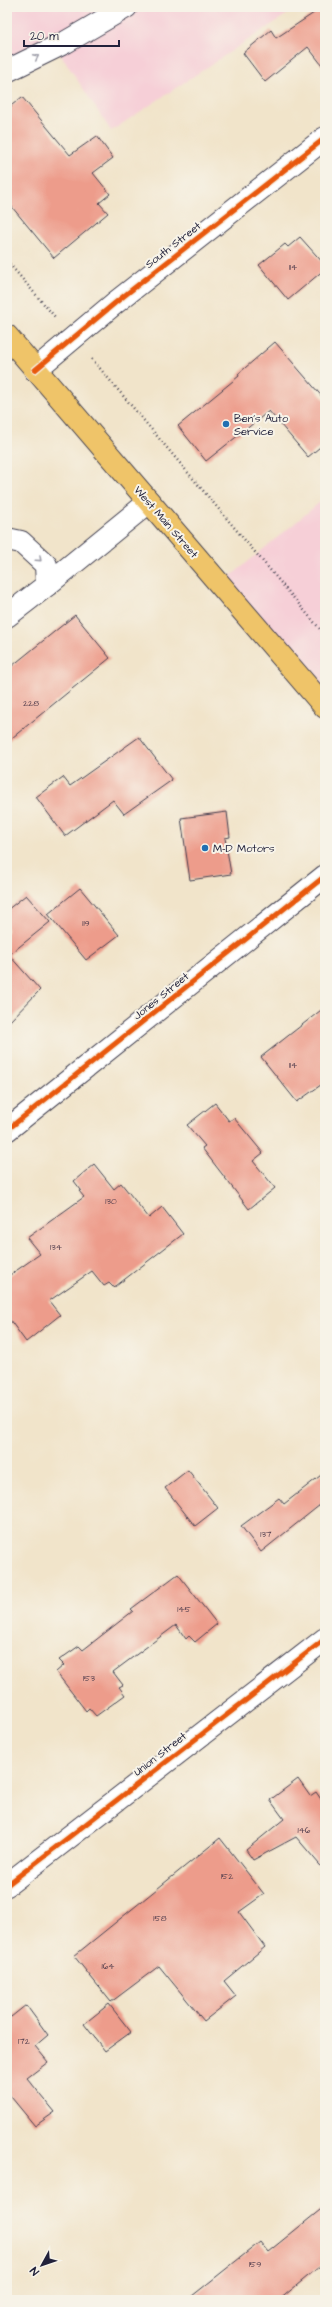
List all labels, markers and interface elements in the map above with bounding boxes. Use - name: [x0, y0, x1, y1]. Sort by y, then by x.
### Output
- scale bar: [24, 22, 119, 48]
- text: 20 m: [30, 28, 59, 45]
- one-way arrow: [32, 54, 40, 62]
- street label: South Street: [142, 218, 204, 272]
- house number: 114: [289, 261, 297, 274]
- place label: Ben's Auto Service: [234, 411, 289, 439]
- marker: Ben's Auto Service: [221, 419, 231, 429]
- street label: West Main Street: [131, 483, 202, 562]
- one-way arrow: [34, 554, 42, 561]
- house number: 228: [23, 697, 39, 710]
- place label: M-D Motors: [213, 841, 275, 856]
- marker: M-D Motors: [200, 843, 210, 853]
- house number: 119: [82, 917, 90, 930]
- street label: Jones Street: [130, 969, 192, 1023]
- house number: 114: [289, 1059, 297, 1072]
- house number: 130: [105, 1195, 117, 1208]
- house number: 134: [50, 1241, 62, 1254]
- house number: 137: [260, 1528, 272, 1541]
- house number: 145: [177, 1603, 191, 1616]
- house number: 153: [83, 1672, 95, 1685]
- street label: Union Street: [130, 1728, 190, 1779]
- house number: 146: [298, 1824, 311, 1837]
- house number: 152: [221, 1870, 234, 1883]
- house number: 158: [153, 1912, 167, 1925]
- house number: 164: [102, 1960, 114, 1973]
- house number: 172: [18, 2035, 31, 2048]
- north arrow: [22, 2245, 62, 2285]
- house number: 159: [249, 2258, 261, 2271]
- text: N: [27, 2264, 43, 2279]

